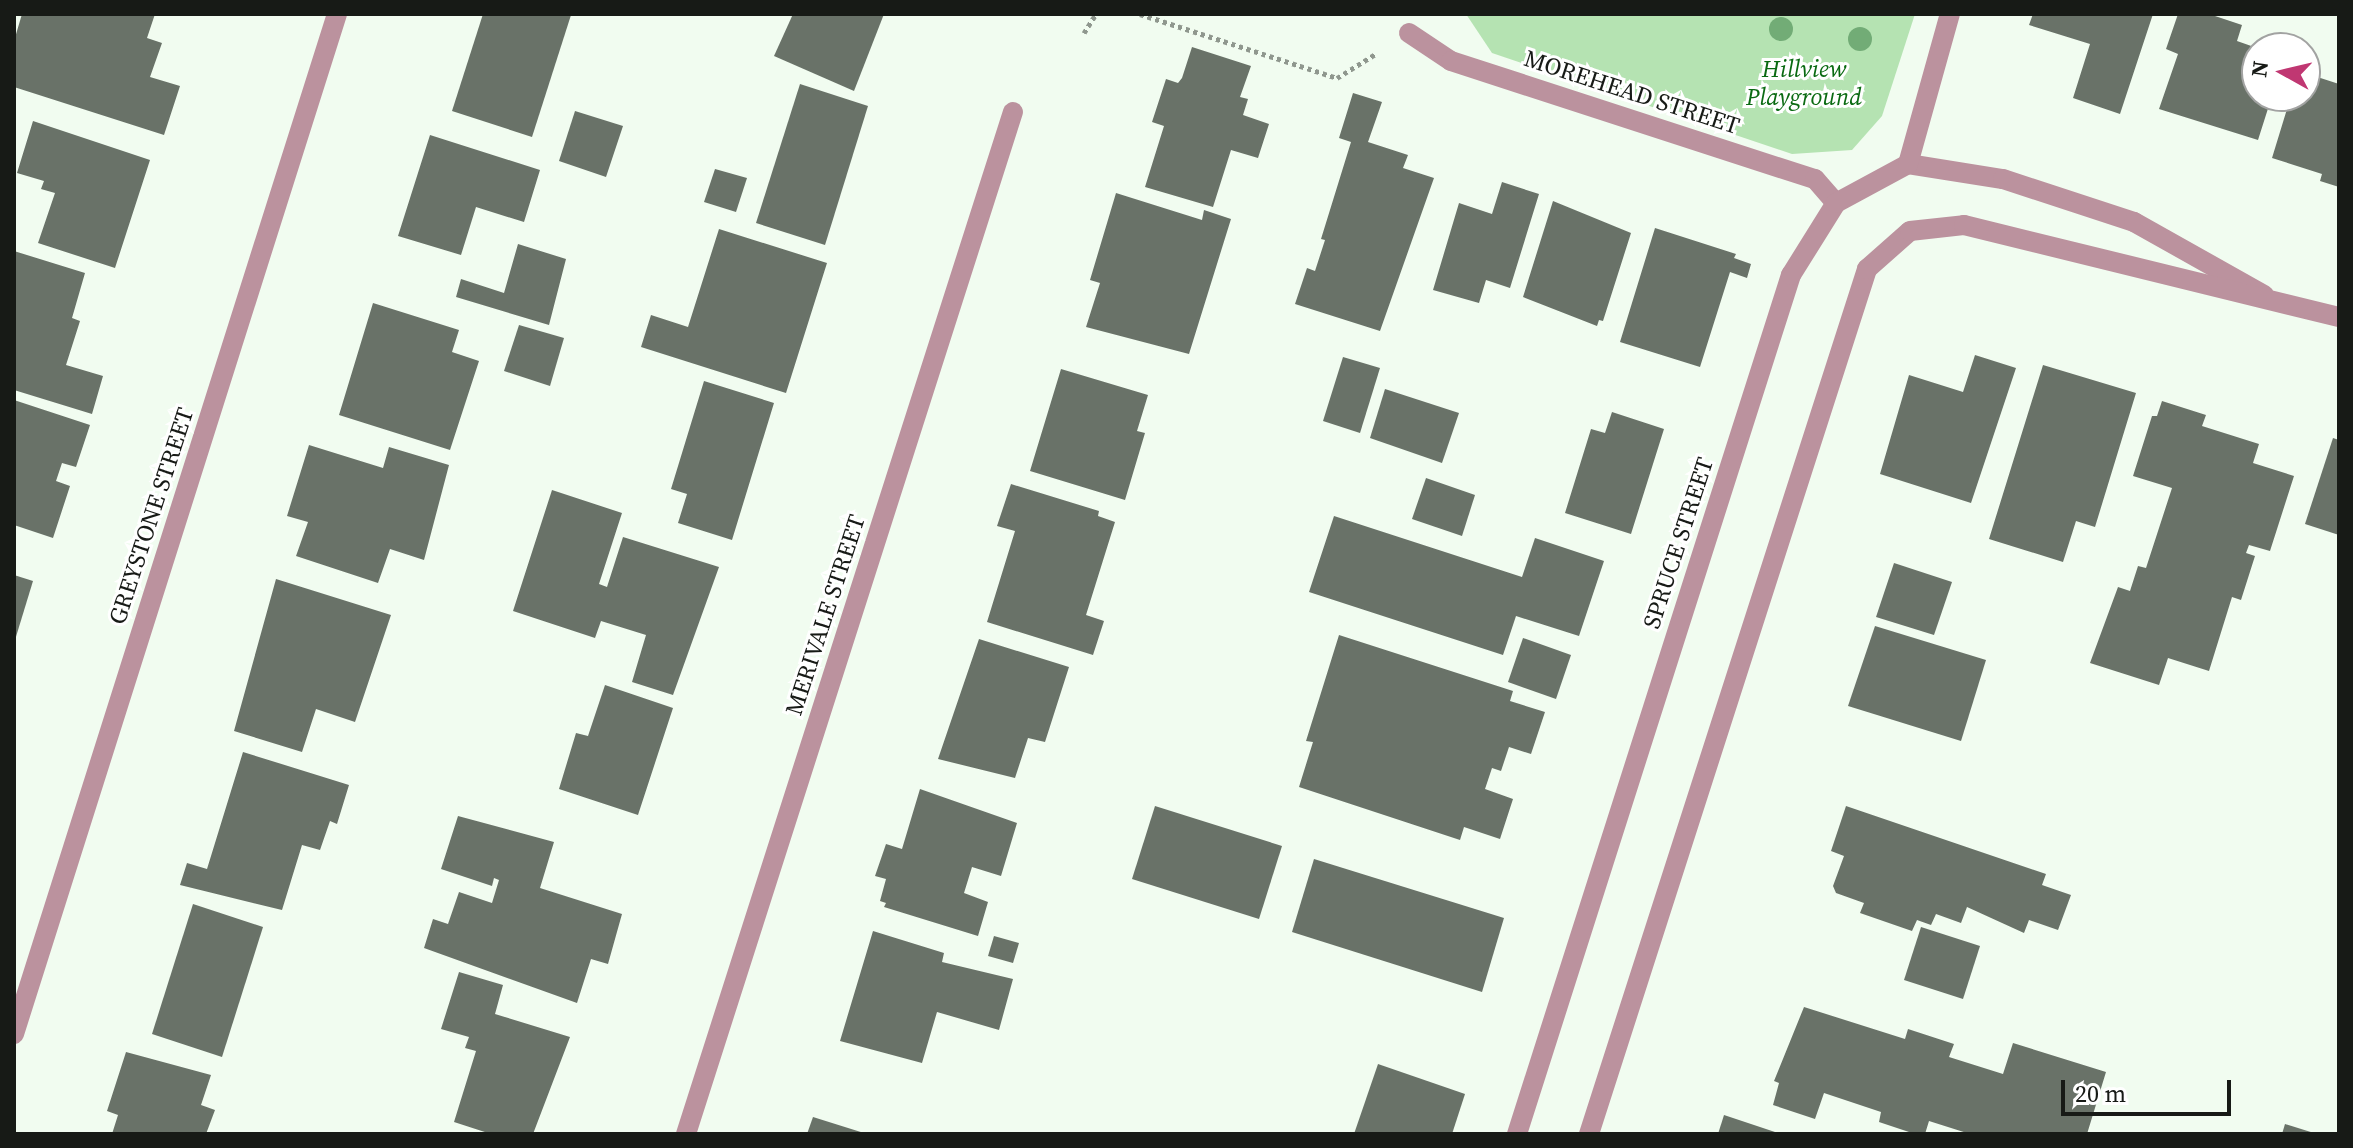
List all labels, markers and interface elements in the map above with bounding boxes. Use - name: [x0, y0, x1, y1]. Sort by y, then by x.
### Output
- north arrow: [2241, 32, 2321, 112]
- street label: MOREHEAD STREET: [1521, 44, 1743, 140]
- park label: Hillview Playground: [1746, 55, 1862, 111]
- text: N: [2243, 59, 2275, 79]
- street label: GREYSTONE STREET: [102, 404, 200, 628]
- street label: SPRUCE STREET: [1637, 454, 1719, 632]
- street label: MERIVALE STREET: [779, 511, 871, 719]
- scale bar: [2065, 1064, 2235, 1114]
- text: 20 m: [2075, 1077, 2126, 1110]

